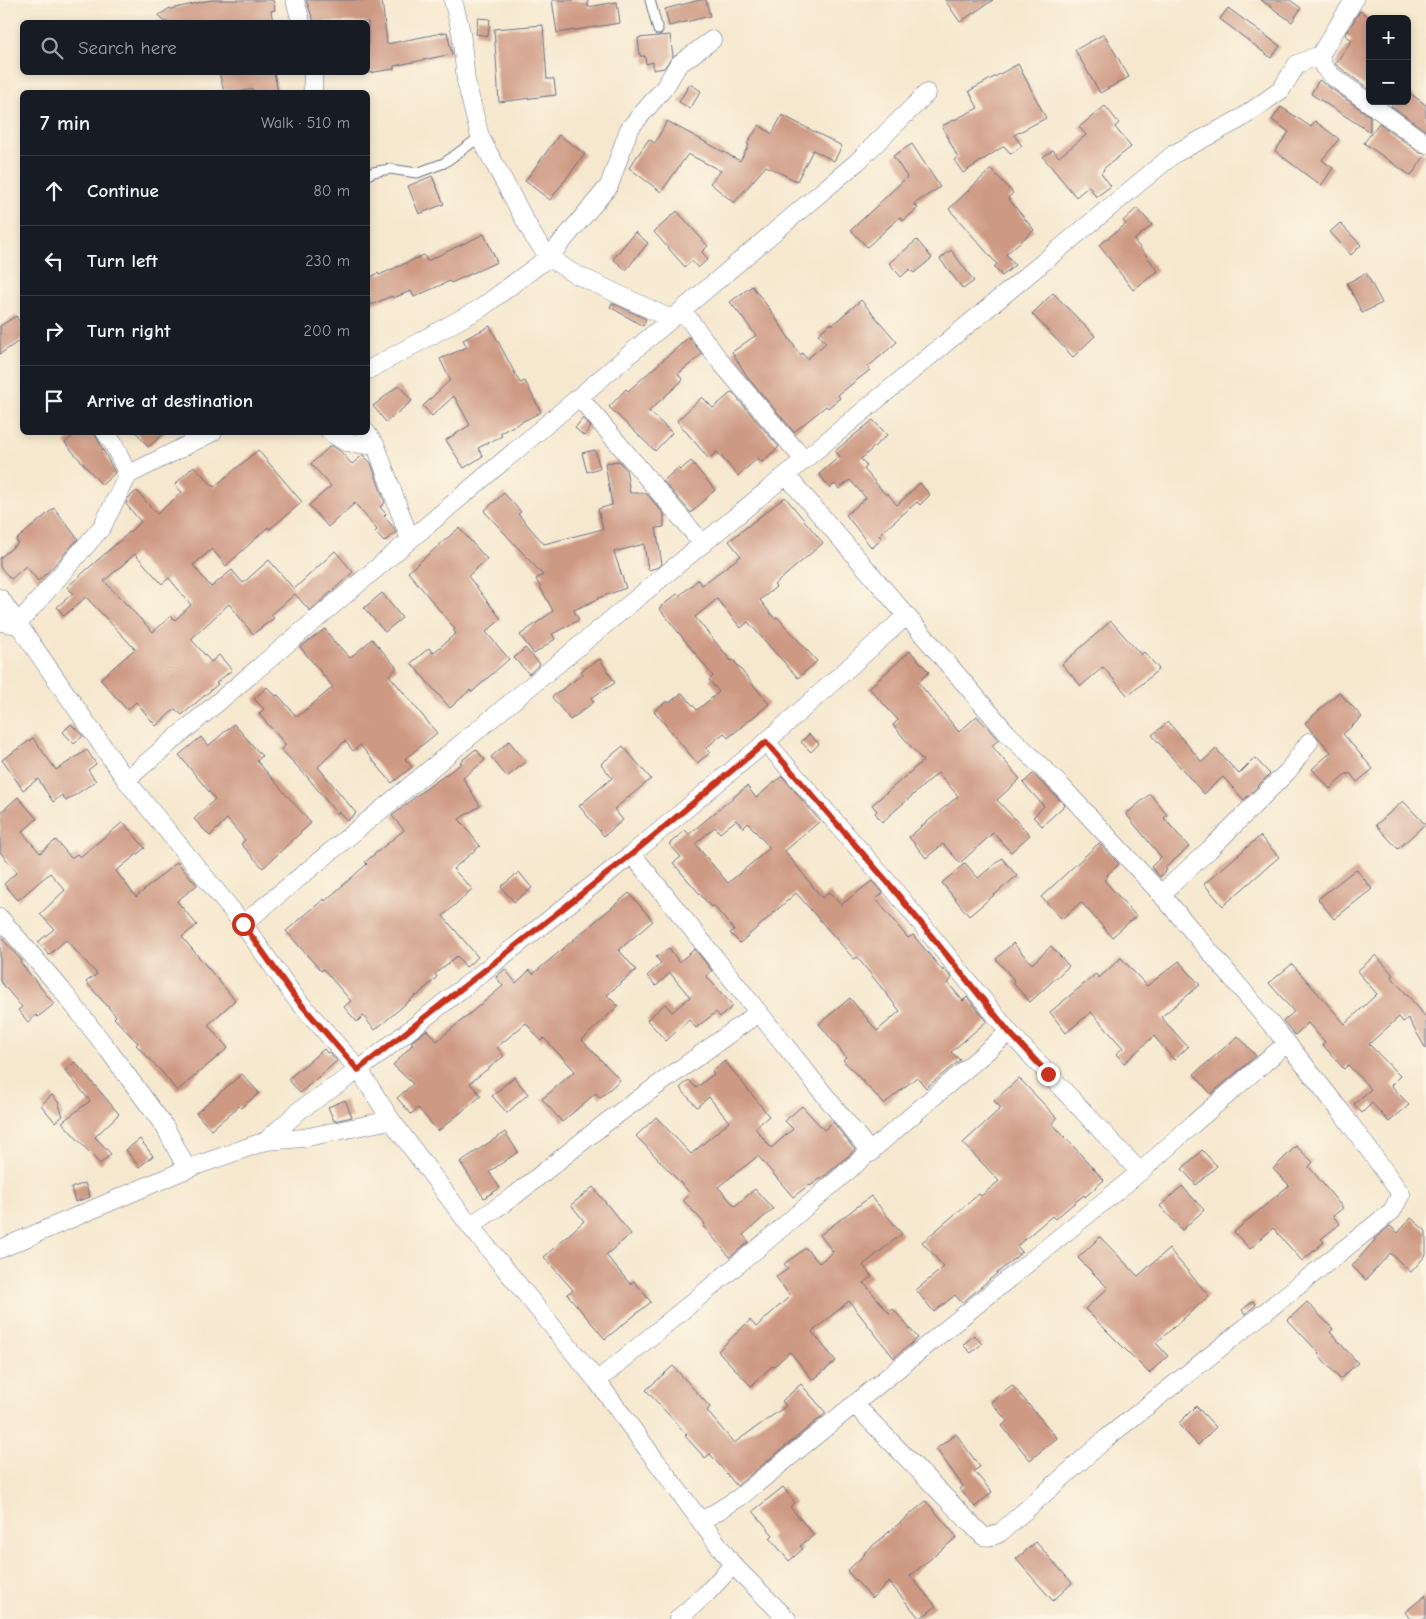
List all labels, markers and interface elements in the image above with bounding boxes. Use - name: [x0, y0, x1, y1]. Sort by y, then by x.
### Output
- map controls: [1366, 15, 1411, 105]
- button: +: [1366, 15, 1411, 60]
- search box: [20, 20, 370, 75]
- icon: search: [38, 34, 66, 62]
- text: Search here: [78, 37, 177, 59]
- button: −: [1366, 60, 1411, 105]
- text: 7 min: [40, 111, 90, 135]
- text: Walk · 510 m: [261, 114, 350, 132]
- icon: ahead: [40, 177, 68, 205]
- text: Continue: [87, 180, 159, 202]
- text: 80 m: [313, 182, 350, 200]
- icon: left: [40, 247, 68, 275]
- text: Turn left: [87, 250, 158, 272]
- text: 230 m: [305, 252, 350, 270]
- icon: right: [40, 317, 68, 345]
- text: Turn right: [87, 320, 171, 342]
- text: 200 m: [304, 322, 350, 340]
- icon: arrive: [40, 387, 68, 415]
- text: Arrive at destination: [87, 390, 253, 412]
- route start: [232, 913, 255, 936]
- route end: [1037, 1063, 1060, 1086]

